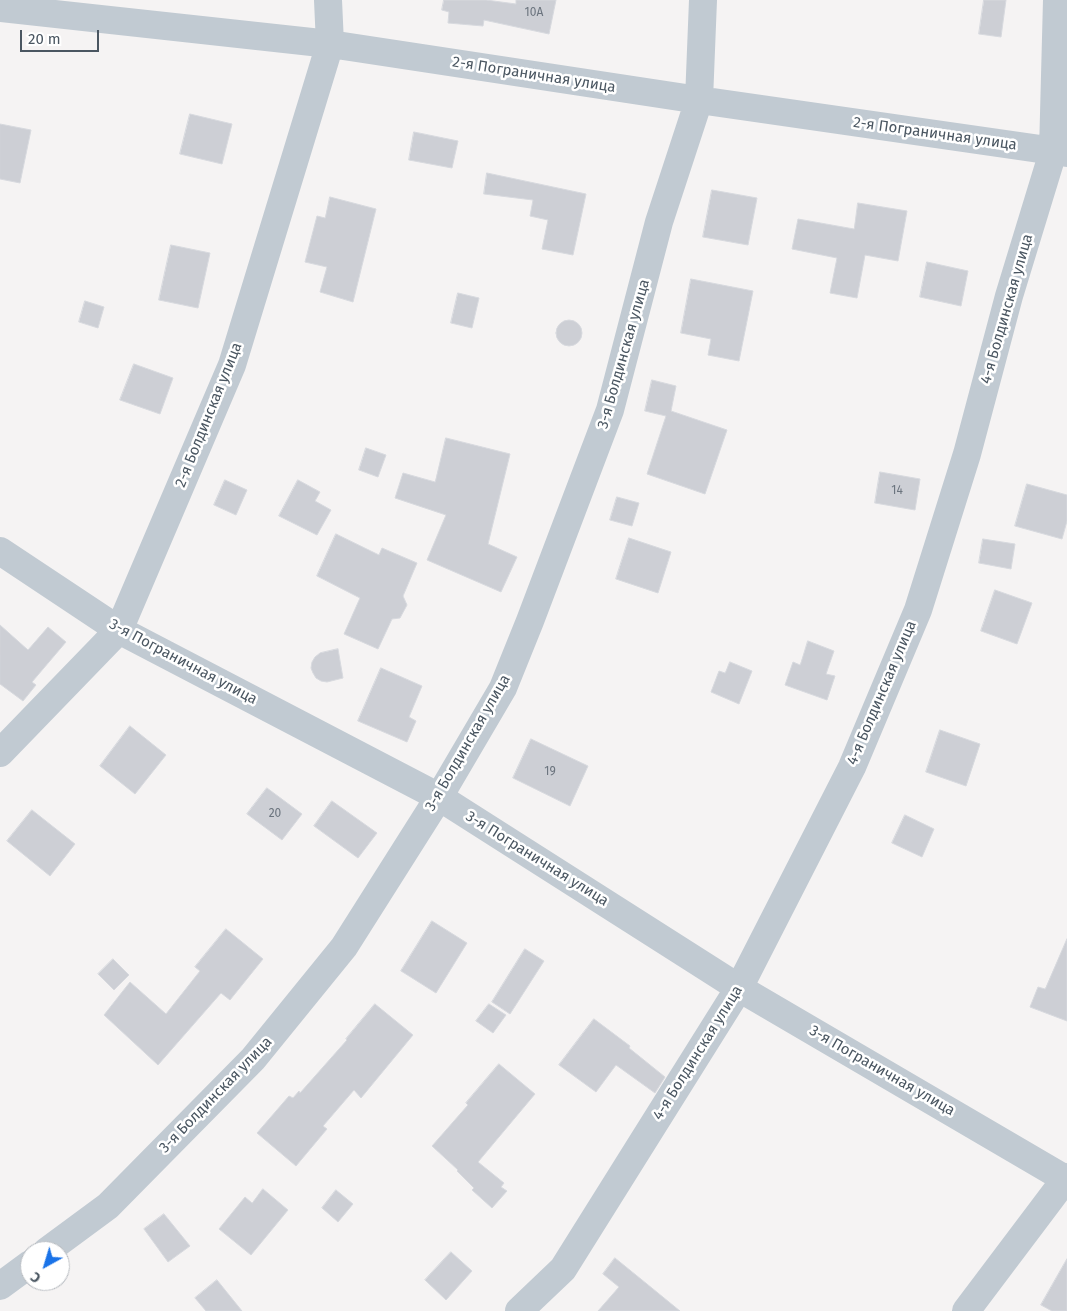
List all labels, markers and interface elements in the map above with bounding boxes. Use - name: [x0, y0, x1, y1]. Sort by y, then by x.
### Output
- house number: 10А: [525, 6, 543, 20]
- scale bar: [22, 20, 101, 52]
- text: 20 m: [28, 30, 61, 48]
- street label: 2-я Пограничная улица: [451, 53, 617, 97]
- street label: 2-я Пограничная улица: [852, 114, 1018, 154]
- street label: 4-я Болдинская улица: [977, 232, 1037, 386]
- street label: 3-я Болдинская улица: [594, 277, 654, 431]
- street label: 2-я Болдинская улица: [172, 340, 246, 490]
- house number: 14: [891, 484, 903, 498]
- street label: 3-я Пограничная улица: [106, 615, 260, 709]
- street label: 4-я Болдинская улица: [843, 618, 921, 768]
- street label: 3-я Болдинская улица: [422, 672, 514, 814]
- house number: 19: [544, 765, 556, 779]
- house number: 20: [269, 807, 281, 821]
- street label: 3-я Пограничная улица: [462, 808, 612, 910]
- street label: 4-я Болдинская улица: [649, 982, 747, 1124]
- street label: 3-я Пограничная улица: [806, 1022, 958, 1120]
- street label: 3-я Болдинская улица: [156, 1033, 276, 1157]
- north arrow: [20, 1241, 70, 1291]
- text: С: [27, 1268, 44, 1286]

